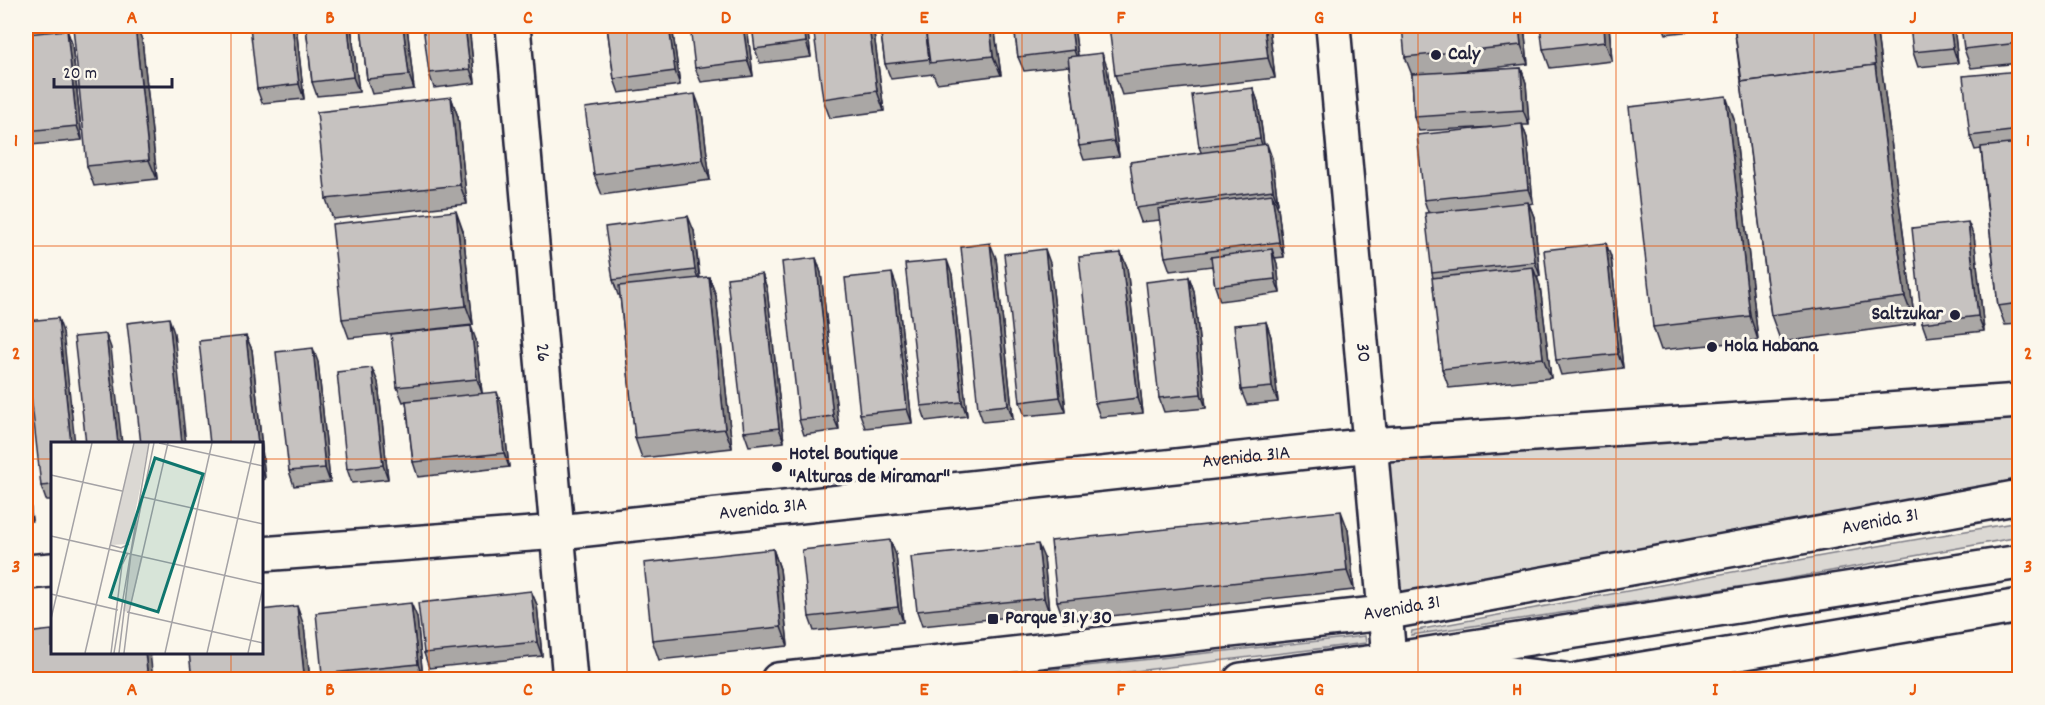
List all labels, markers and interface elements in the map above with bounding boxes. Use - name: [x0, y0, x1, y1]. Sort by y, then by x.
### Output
- text: A: [127, 5, 138, 33]
- text: B: [325, 5, 335, 33]
- text: C: [523, 5, 533, 33]
- text: D: [721, 5, 732, 33]
- text: E: [919, 5, 929, 33]
- text: F: [1117, 5, 1127, 33]
- text: G: [1314, 5, 1324, 33]
- text: H: [1512, 5, 1522, 33]
- text: I: [1712, 5, 1719, 33]
- text: J: [1909, 5, 1917, 33]
- place label: Caly: [1448, 41, 1481, 69]
- marker: Caly: [1429, 48, 1443, 62]
- scale bar: [54, 51, 172, 89]
- text: 20 m: [63, 62, 97, 87]
- text: 1: [14, 128, 18, 156]
- text: 1: [2026, 128, 2030, 156]
- place label: Saltzukar: [1871, 301, 1944, 329]
- marker: Saltzukar: [1948, 308, 1962, 322]
- place label: Hola Habana: [1724, 333, 1819, 361]
- marker: Hola Habana: [1705, 340, 1719, 354]
- text: 2: [12, 341, 20, 369]
- text: 2: [2024, 341, 2032, 369]
- street label: 26: [527, 342, 556, 363]
- street label: 30: [1347, 342, 1377, 364]
- street label: Avenida 31A: [1201, 440, 1292, 477]
- place label: Hotel Boutique "Alturas de Miramar": [789, 441, 950, 492]
- inset map: [51, 442, 262, 654]
- marker: Hotel Boutique "Alturas de Miramar": [770, 460, 784, 474]
- street label: Avenida 31A: [717, 491, 809, 529]
- street label: Avenida 31: [1839, 502, 1921, 543]
- text: 3: [12, 554, 20, 582]
- text: 3: [2024, 554, 2032, 582]
- street label: Avenida 31: [1362, 589, 1443, 629]
- place label: Parque 31 y 30: [1005, 605, 1112, 633]
- marker: Parque 31 y 30: [986, 612, 1000, 626]
- text: A: [127, 677, 138, 705]
- text: B: [325, 677, 335, 705]
- text: C: [523, 677, 533, 705]
- text: D: [721, 677, 732, 705]
- text: E: [919, 677, 929, 705]
- text: F: [1117, 677, 1127, 705]
- text: G: [1314, 677, 1324, 705]
- text: H: [1512, 677, 1522, 705]
- text: I: [1712, 677, 1719, 705]
- text: J: [1909, 677, 1917, 705]

